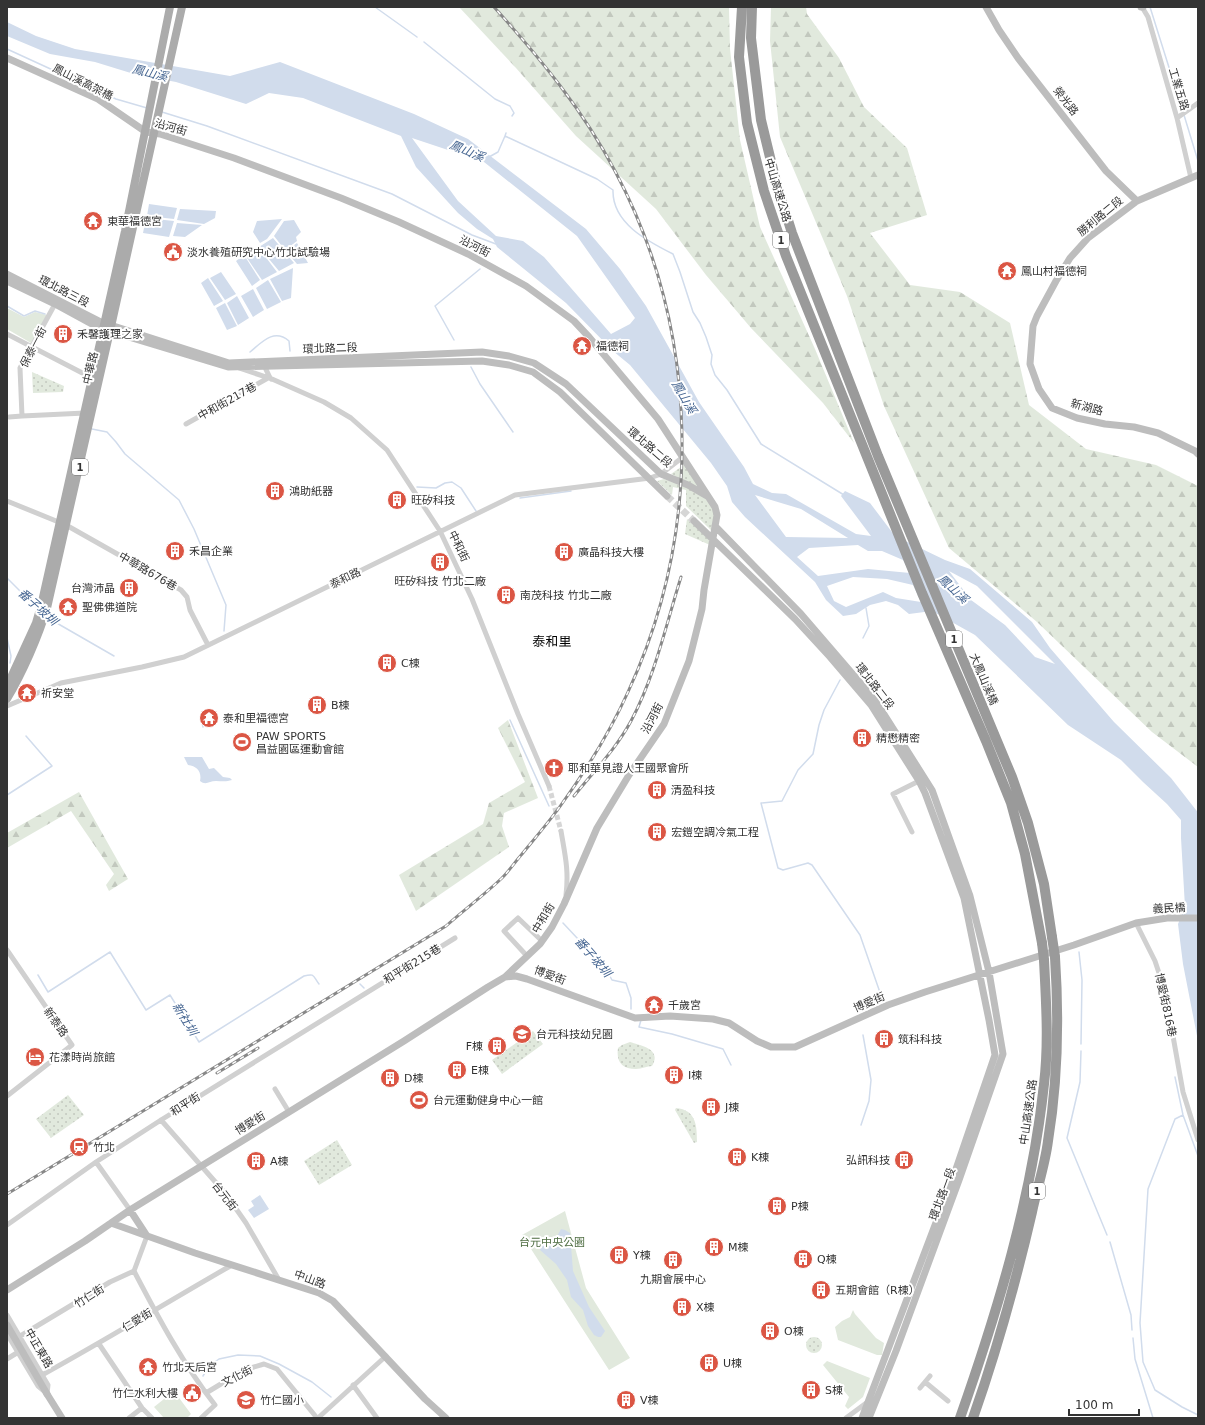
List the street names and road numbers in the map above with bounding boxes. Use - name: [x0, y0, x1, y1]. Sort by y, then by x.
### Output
- street label: 鳳山溪高架橋: [50, 62, 115, 103]
- street label: 工業五路: [1166, 66, 1191, 112]
- street label: 榮光路: [1050, 84, 1081, 118]
- street label: 沿河街: [153, 117, 189, 138]
- street label: 中山高速公路: [762, 157, 793, 224]
- street label: 勝利路二段: [1075, 194, 1126, 239]
- road number: 1: [773, 232, 789, 248]
- street label: 沿河街: [457, 233, 492, 260]
- street label: 環北路三段: [36, 273, 91, 310]
- street label: 保泰一街: [18, 325, 49, 370]
- street label: 環北路二段: [302, 341, 358, 356]
- street label: 中華路: [80, 351, 101, 386]
- street label: 中和街217巷: [196, 380, 259, 423]
- street label: 新湖路: [1069, 397, 1104, 418]
- street label: 環北路二段: [625, 424, 675, 470]
- road number: 1: [72, 459, 88, 475]
- street label: 中和街: [445, 529, 472, 564]
- street label: 中華路676巷: [116, 550, 179, 593]
- street label: 泰和路: [328, 565, 363, 592]
- road number: 1: [946, 631, 962, 647]
- street label: 大鳳山溪橋: [967, 651, 1000, 707]
- street label: 環北路二段: [853, 661, 897, 712]
- street label: 沿河街: [639, 701, 666, 736]
- street label: 中和街: [529, 901, 557, 936]
- street label: 義民橋: [1152, 901, 1186, 916]
- street label: 和平街215巷: [381, 942, 443, 987]
- street label: 博愛街: [532, 964, 568, 987]
- street label: 博愛街816巷: [1152, 972, 1179, 1038]
- street label: 博愛街: [851, 990, 887, 1015]
- street label: 新泰路: [41, 1005, 70, 1040]
- street label: 中山高速公路: [1017, 1078, 1040, 1146]
- street label: 和平街: [168, 1090, 203, 1119]
- street label: 博愛街: [233, 1109, 268, 1137]
- street label: 環北路一段: [927, 1166, 958, 1222]
- street label: 台元街: [209, 1179, 240, 1213]
- road number: 1: [1029, 1183, 1045, 1199]
- street label: 中山路: [292, 1268, 328, 1291]
- street label: 竹仁街: [72, 1282, 107, 1311]
- street label: 仁愛街: [120, 1306, 155, 1334]
- street label: 中正東路: [22, 1326, 55, 1371]
- street label: 文化街: [220, 1363, 255, 1390]

